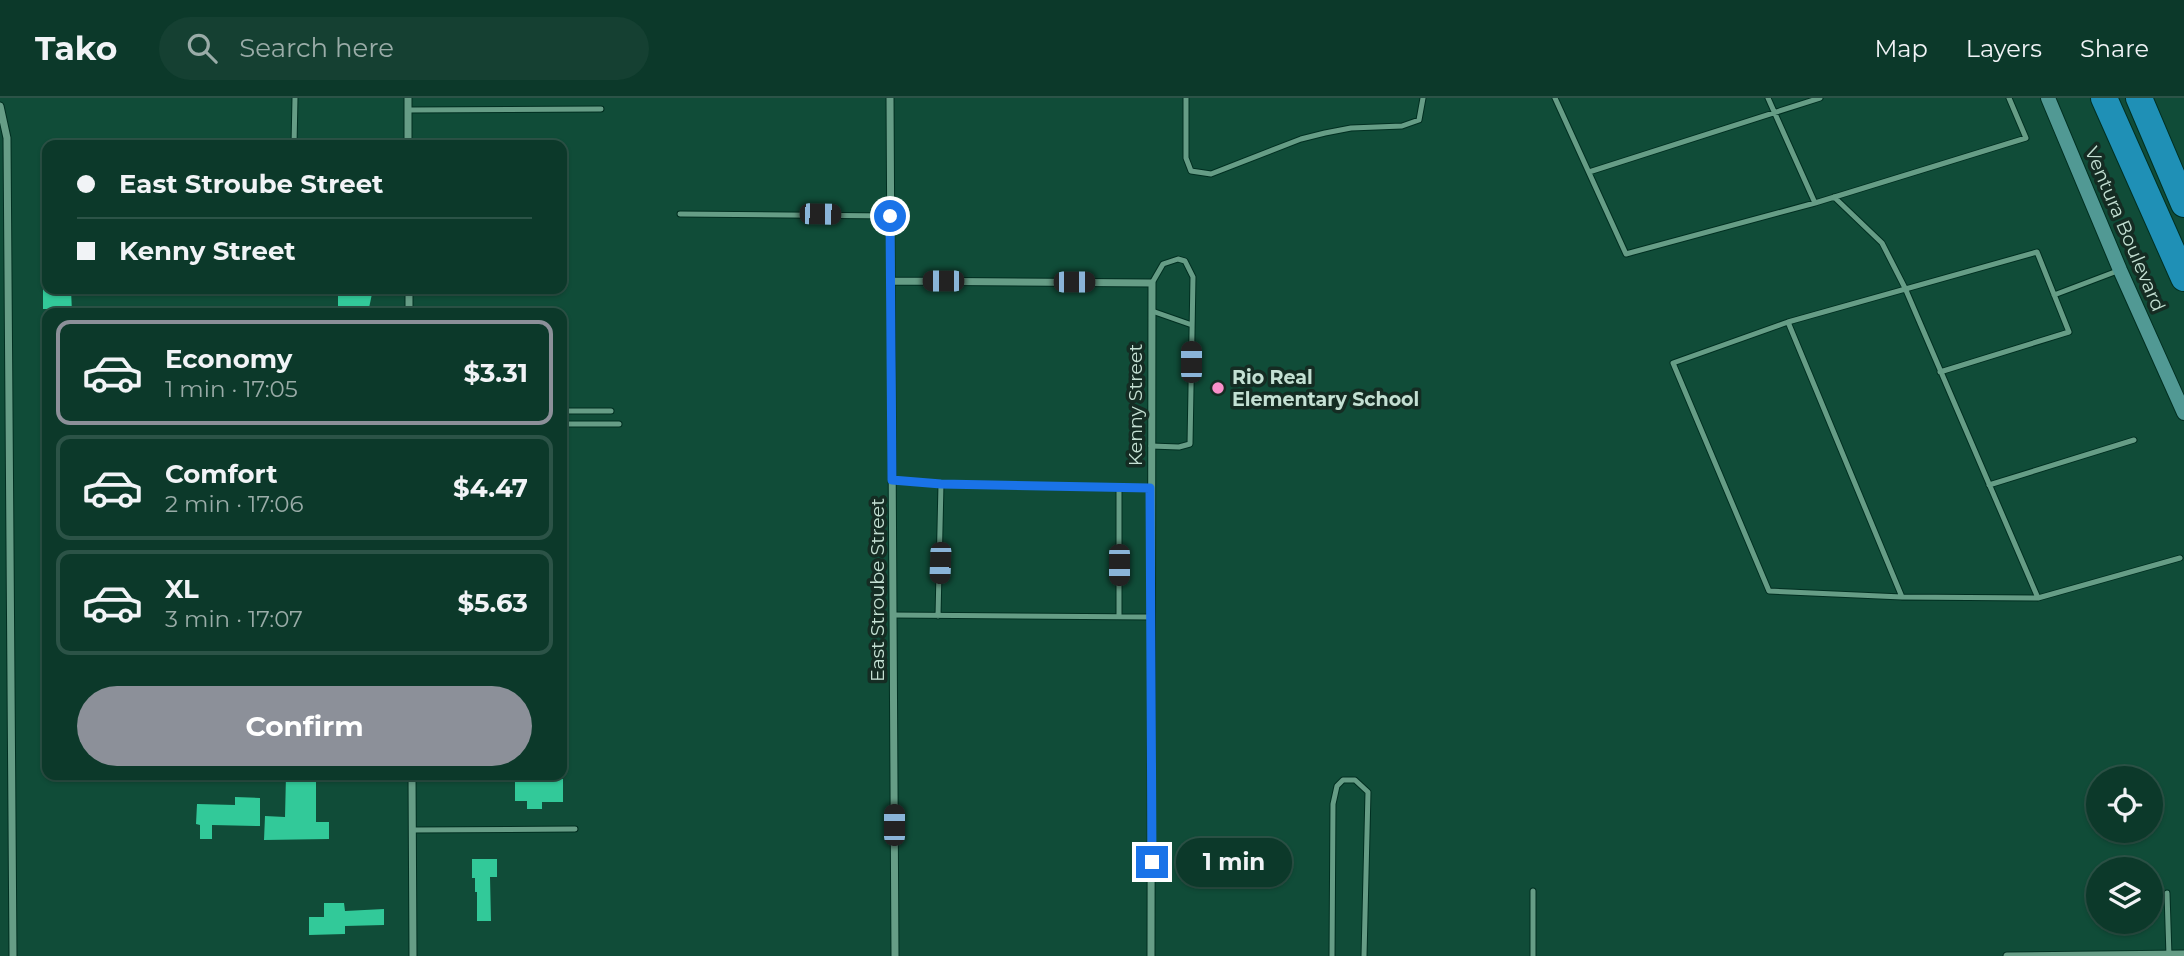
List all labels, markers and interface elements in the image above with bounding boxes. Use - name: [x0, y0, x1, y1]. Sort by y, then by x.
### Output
- search box: [159, 17, 649, 80]
- text: Tako: [35, 28, 117, 68]
- icon: search: [183, 29, 221, 67]
- text: Search here: [239, 32, 394, 64]
- text: Map: [1874, 34, 1928, 63]
- text: Layers: [1966, 34, 2042, 63]
- text: Share: [2080, 34, 2149, 63]
- street label: Ventura Boulevard: [2080, 143, 2170, 315]
- text: East Stroube Street: [119, 168, 383, 200]
- route start: [874, 200, 906, 232]
- car: [799, 203, 842, 225]
- text: Kenny Street: [119, 235, 296, 267]
- car: [923, 271, 965, 292]
- car: [1054, 272, 1096, 293]
- icon: car: [81, 341, 144, 404]
- car: [1181, 341, 1202, 383]
- text: Economy: [165, 343, 292, 375]
- street label: Kenny Street: [1124, 343, 1147, 466]
- text: $3.31: [463, 357, 528, 389]
- place label: Rio Real Elementary School: [1232, 366, 1419, 411]
- text: 1 min · 17:05: [165, 375, 298, 403]
- marker: Rio Real Elementary School: [1210, 380, 1226, 396]
- icon: car: [81, 456, 144, 519]
- text: Comfort: [165, 458, 277, 490]
- text: $4.47: [453, 472, 528, 504]
- text: 2 min · 17:06: [165, 490, 304, 518]
- street label: East Stroube Street: [866, 498, 889, 682]
- car: [929, 542, 952, 584]
- car: [1109, 544, 1130, 586]
- icon: car: [81, 571, 144, 634]
- text: XL: [165, 573, 199, 605]
- text: $5.63: [458, 587, 528, 619]
- text: 3 min · 17:07: [165, 605, 303, 633]
- button: Confirm: [77, 686, 532, 766]
- map controls: [2086, 766, 2163, 934]
- button: locate: [2086, 766, 2163, 843]
- car: [884, 804, 905, 846]
- callout: 1 min: [1176, 838, 1292, 886]
- route end: [1136, 846, 1168, 878]
- text: 1 min: [1203, 848, 1265, 876]
- button: layers: [2086, 857, 2163, 934]

